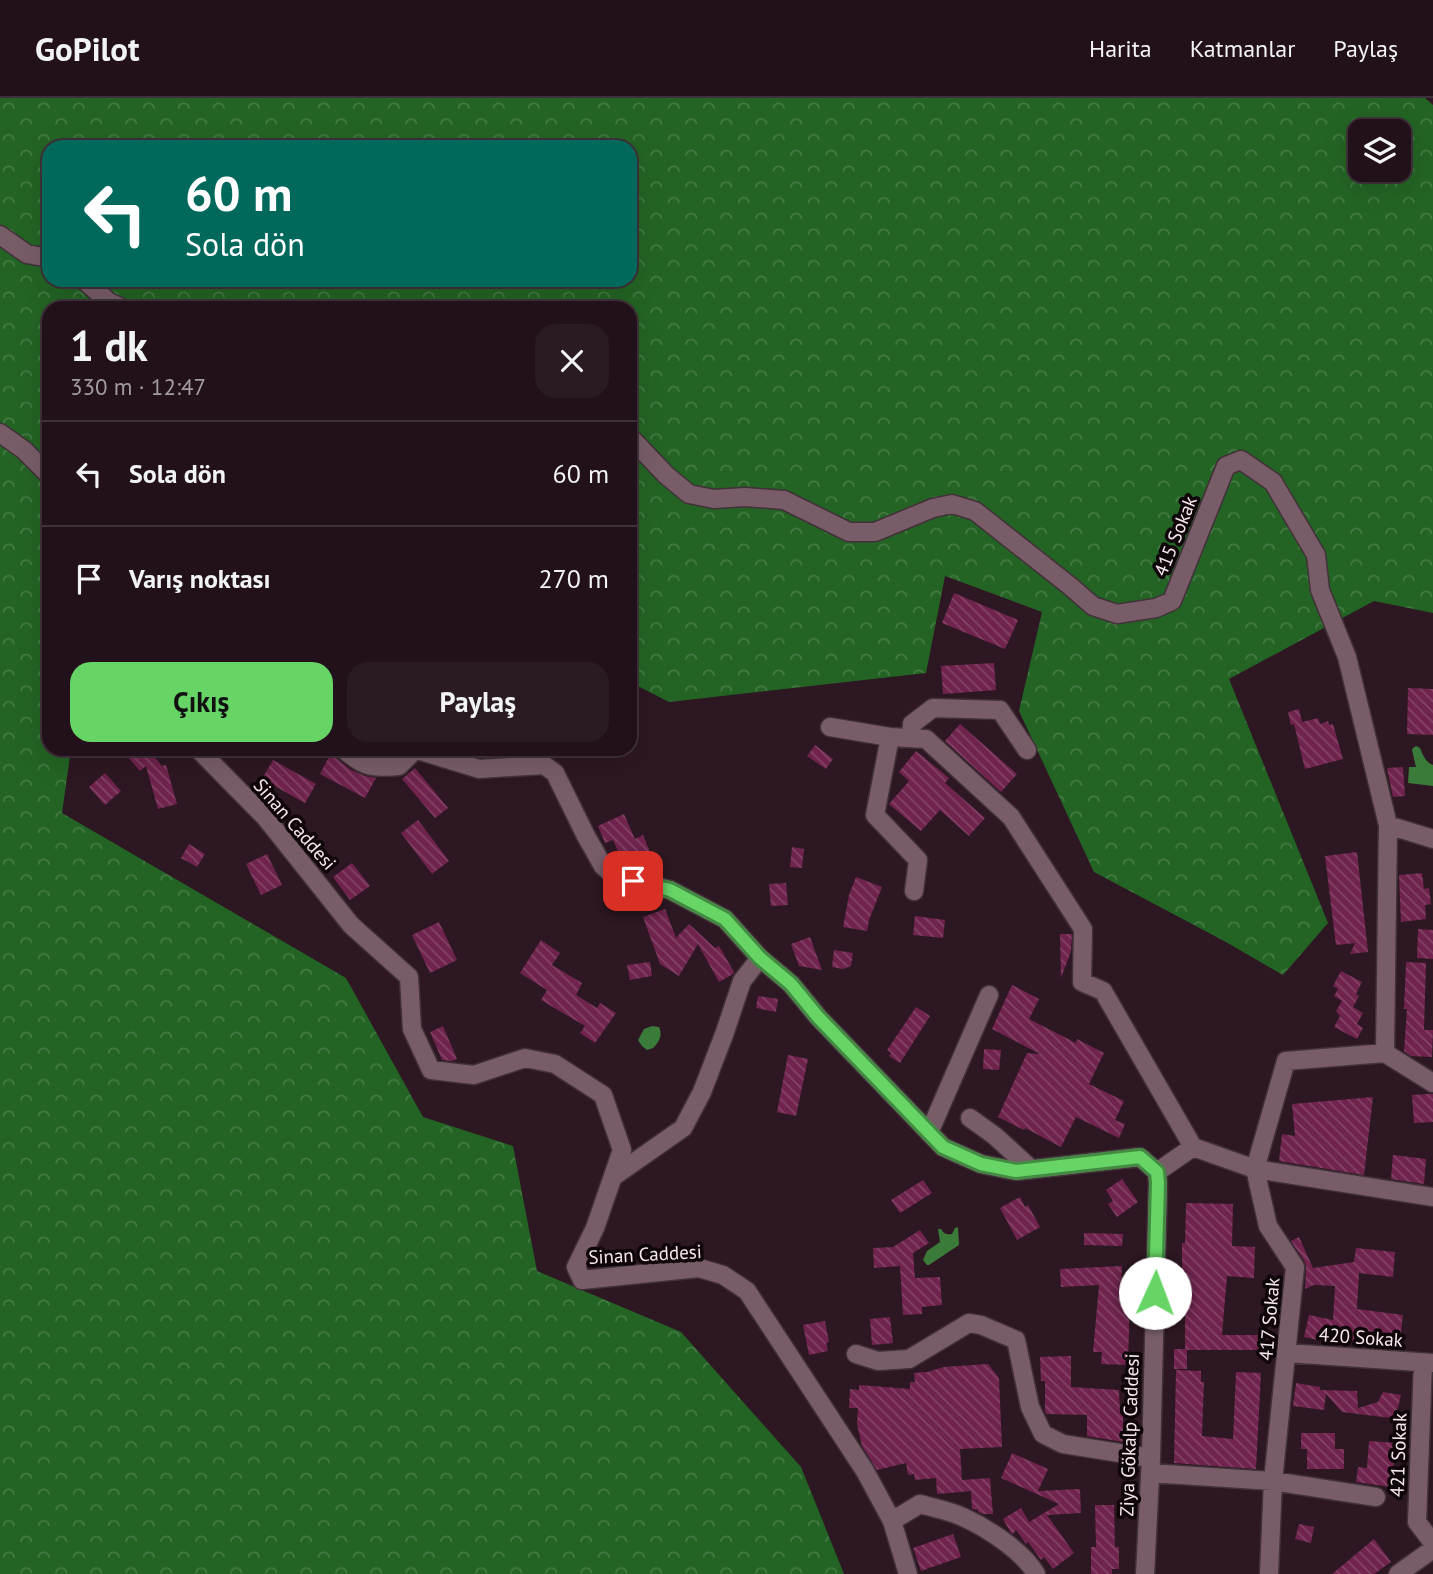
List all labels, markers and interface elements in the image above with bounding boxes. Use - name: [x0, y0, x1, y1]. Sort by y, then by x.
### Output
- text: GoPilot: [35, 27, 140, 70]
- text: Harita: [1089, 33, 1152, 64]
- text: Katmanlar: [1190, 33, 1295, 64]
- text: Paylaş: [1333, 33, 1398, 64]
- map controls: [1348, 119, 1411, 182]
- button: layers: [1348, 119, 1411, 182]
- text: 60 m: [185, 161, 292, 225]
- icon: left: [70, 168, 161, 259]
- text: Sola dön: [185, 223, 305, 265]
- text: 1 dk: [70, 318, 148, 373]
- button: close: [535, 324, 609, 398]
- text: 330 m · 12:47: [70, 372, 206, 401]
- icon: left: [70, 455, 108, 493]
- text: Sola dön: [129, 457, 226, 490]
- text: 60 m: [553, 457, 609, 490]
- street label: 415 Sokak: [1148, 493, 1202, 579]
- icon: arrive: [70, 560, 108, 598]
- text: Varış noktası: [129, 562, 271, 595]
- text: 270 m: [538, 562, 609, 595]
- button: Çıkış: [70, 662, 333, 742]
- button: Paylaş: [347, 662, 609, 742]
- street label: Sinan Caddesi: [249, 773, 341, 875]
- pin: [603, 851, 663, 911]
- icon: arrive: [614, 862, 652, 900]
- street label: Sinan Caddesi: [588, 1239, 702, 1269]
- position arrow: [1118, 1256, 1192, 1330]
- street label: 417 Sokak: [1253, 1277, 1285, 1361]
- street label: 420 Sokak: [1318, 1322, 1404, 1352]
- street label: Ziya Gökalp Caddesi: [1114, 1353, 1144, 1517]
- street label: 421 Sokak: [1385, 1413, 1411, 1497]

